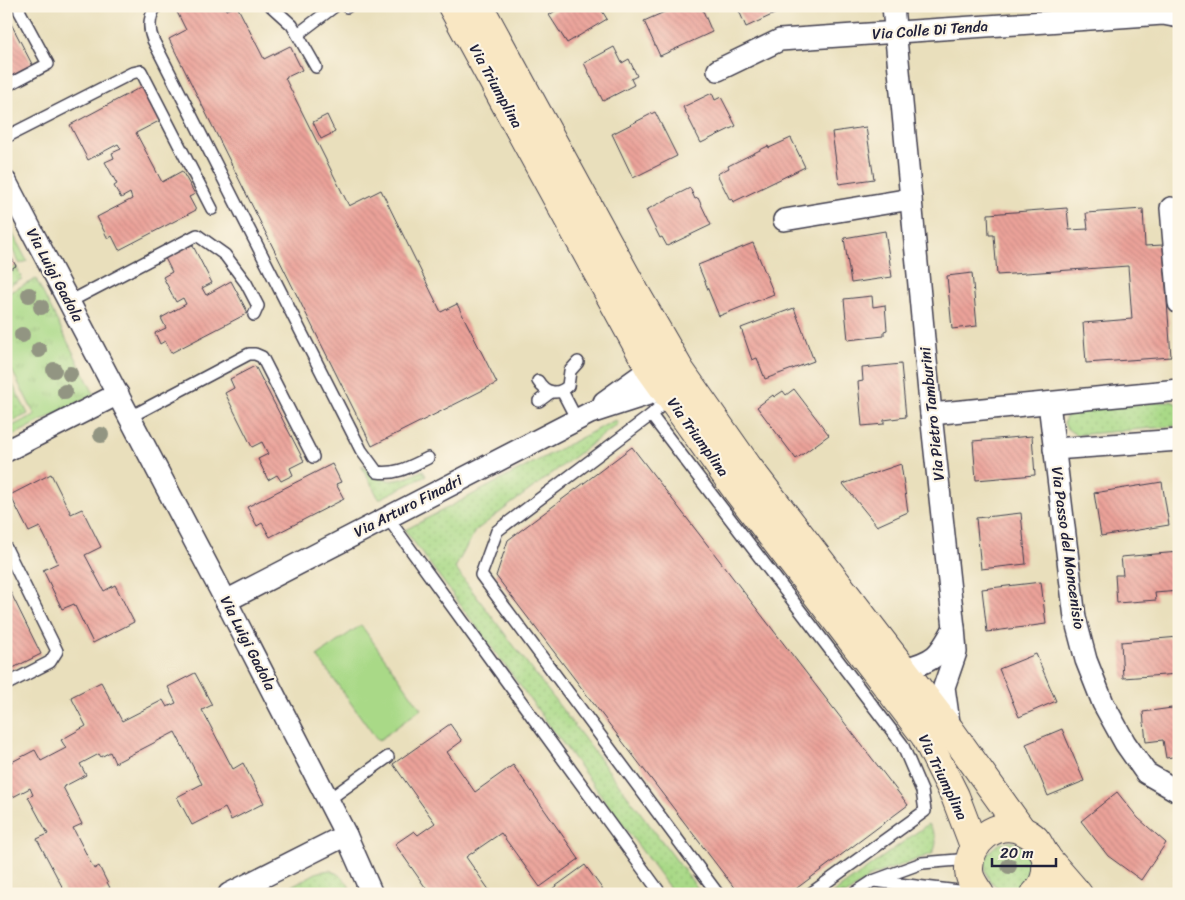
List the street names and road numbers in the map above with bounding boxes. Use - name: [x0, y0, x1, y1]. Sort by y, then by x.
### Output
- street label: Via Colle Di Tenda: [871, 13, 989, 47]
- street label: Via Triumplina: [462, 39, 530, 133]
- street label: Via Luigi Gadola: [19, 223, 91, 327]
- street label: Via Pietro Tamburini: [912, 345, 952, 482]
- street label: Via Triumplina: [660, 392, 736, 483]
- street label: Via Passo del Moncenisio: [1044, 465, 1092, 631]
- street label: Via Arturo Finadri: [349, 467, 468, 545]
- street label: Via Luigi Gadola: [213, 591, 283, 695]
- street label: Via Triumplina: [911, 730, 975, 825]

